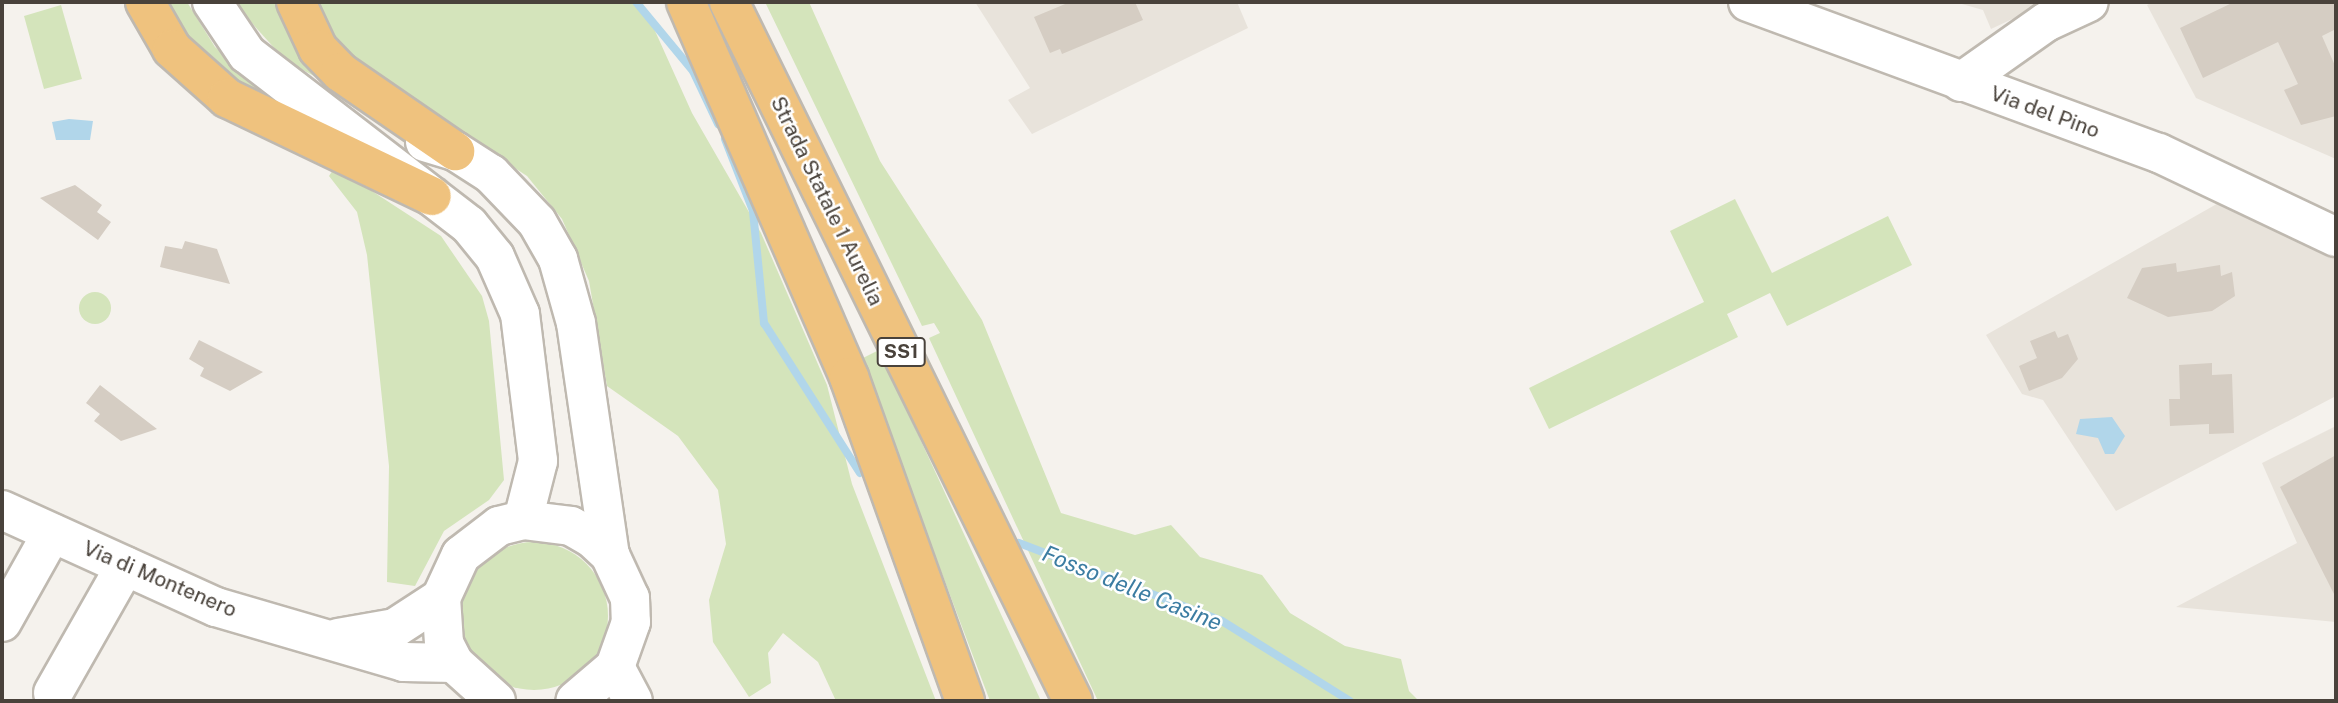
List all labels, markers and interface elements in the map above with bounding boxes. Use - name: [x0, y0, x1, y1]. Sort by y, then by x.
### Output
- street label: Via del Pino: [1987, 81, 2103, 143]
- street label: Strada Statale 1 Aurelia: [765, 92, 889, 310]
- road number: SS1: [876, 336, 926, 368]
- street label: Via di Montenero: [79, 535, 241, 623]
- water label: Fosso delle Casine: [1038, 539, 1226, 637]

